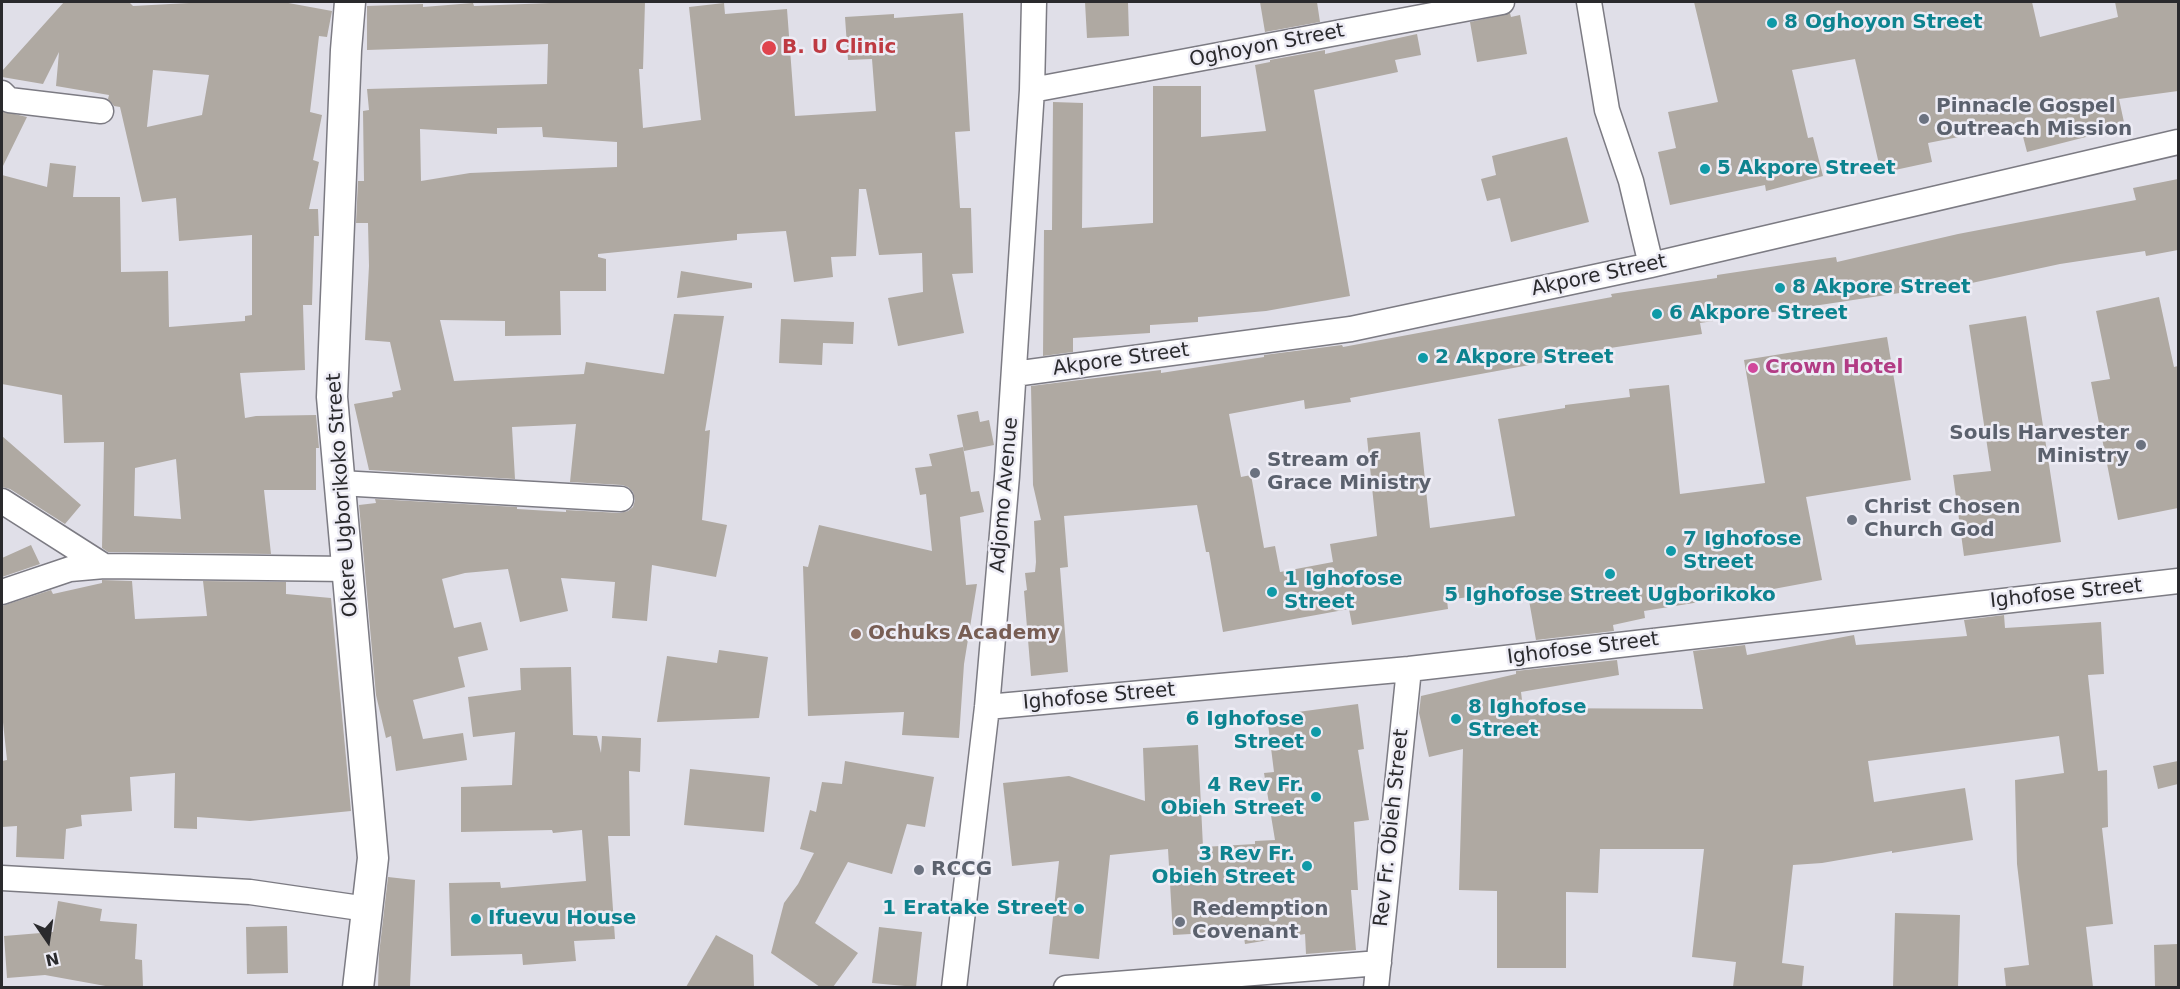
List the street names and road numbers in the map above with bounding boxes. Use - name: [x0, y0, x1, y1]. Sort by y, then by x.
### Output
- street label: Oghoyon Street: [1188, 19, 1346, 73]
- street label: Akpore Street: [1529, 250, 1669, 302]
- street label: Akpore Street: [1051, 339, 1191, 381]
- street label: Okere Ugborikoko Street: [322, 372, 364, 618]
- street label: Adjomo Avenue: [986, 416, 1024, 574]
- street label: Ighofose Street: [1989, 574, 2143, 614]
- street label: Ighofose Street: [1506, 628, 1660, 670]
- street label: Ighofose Street: [1022, 678, 1176, 716]
- street label: Rev Fr. Obieh Street: [1370, 728, 1414, 928]

